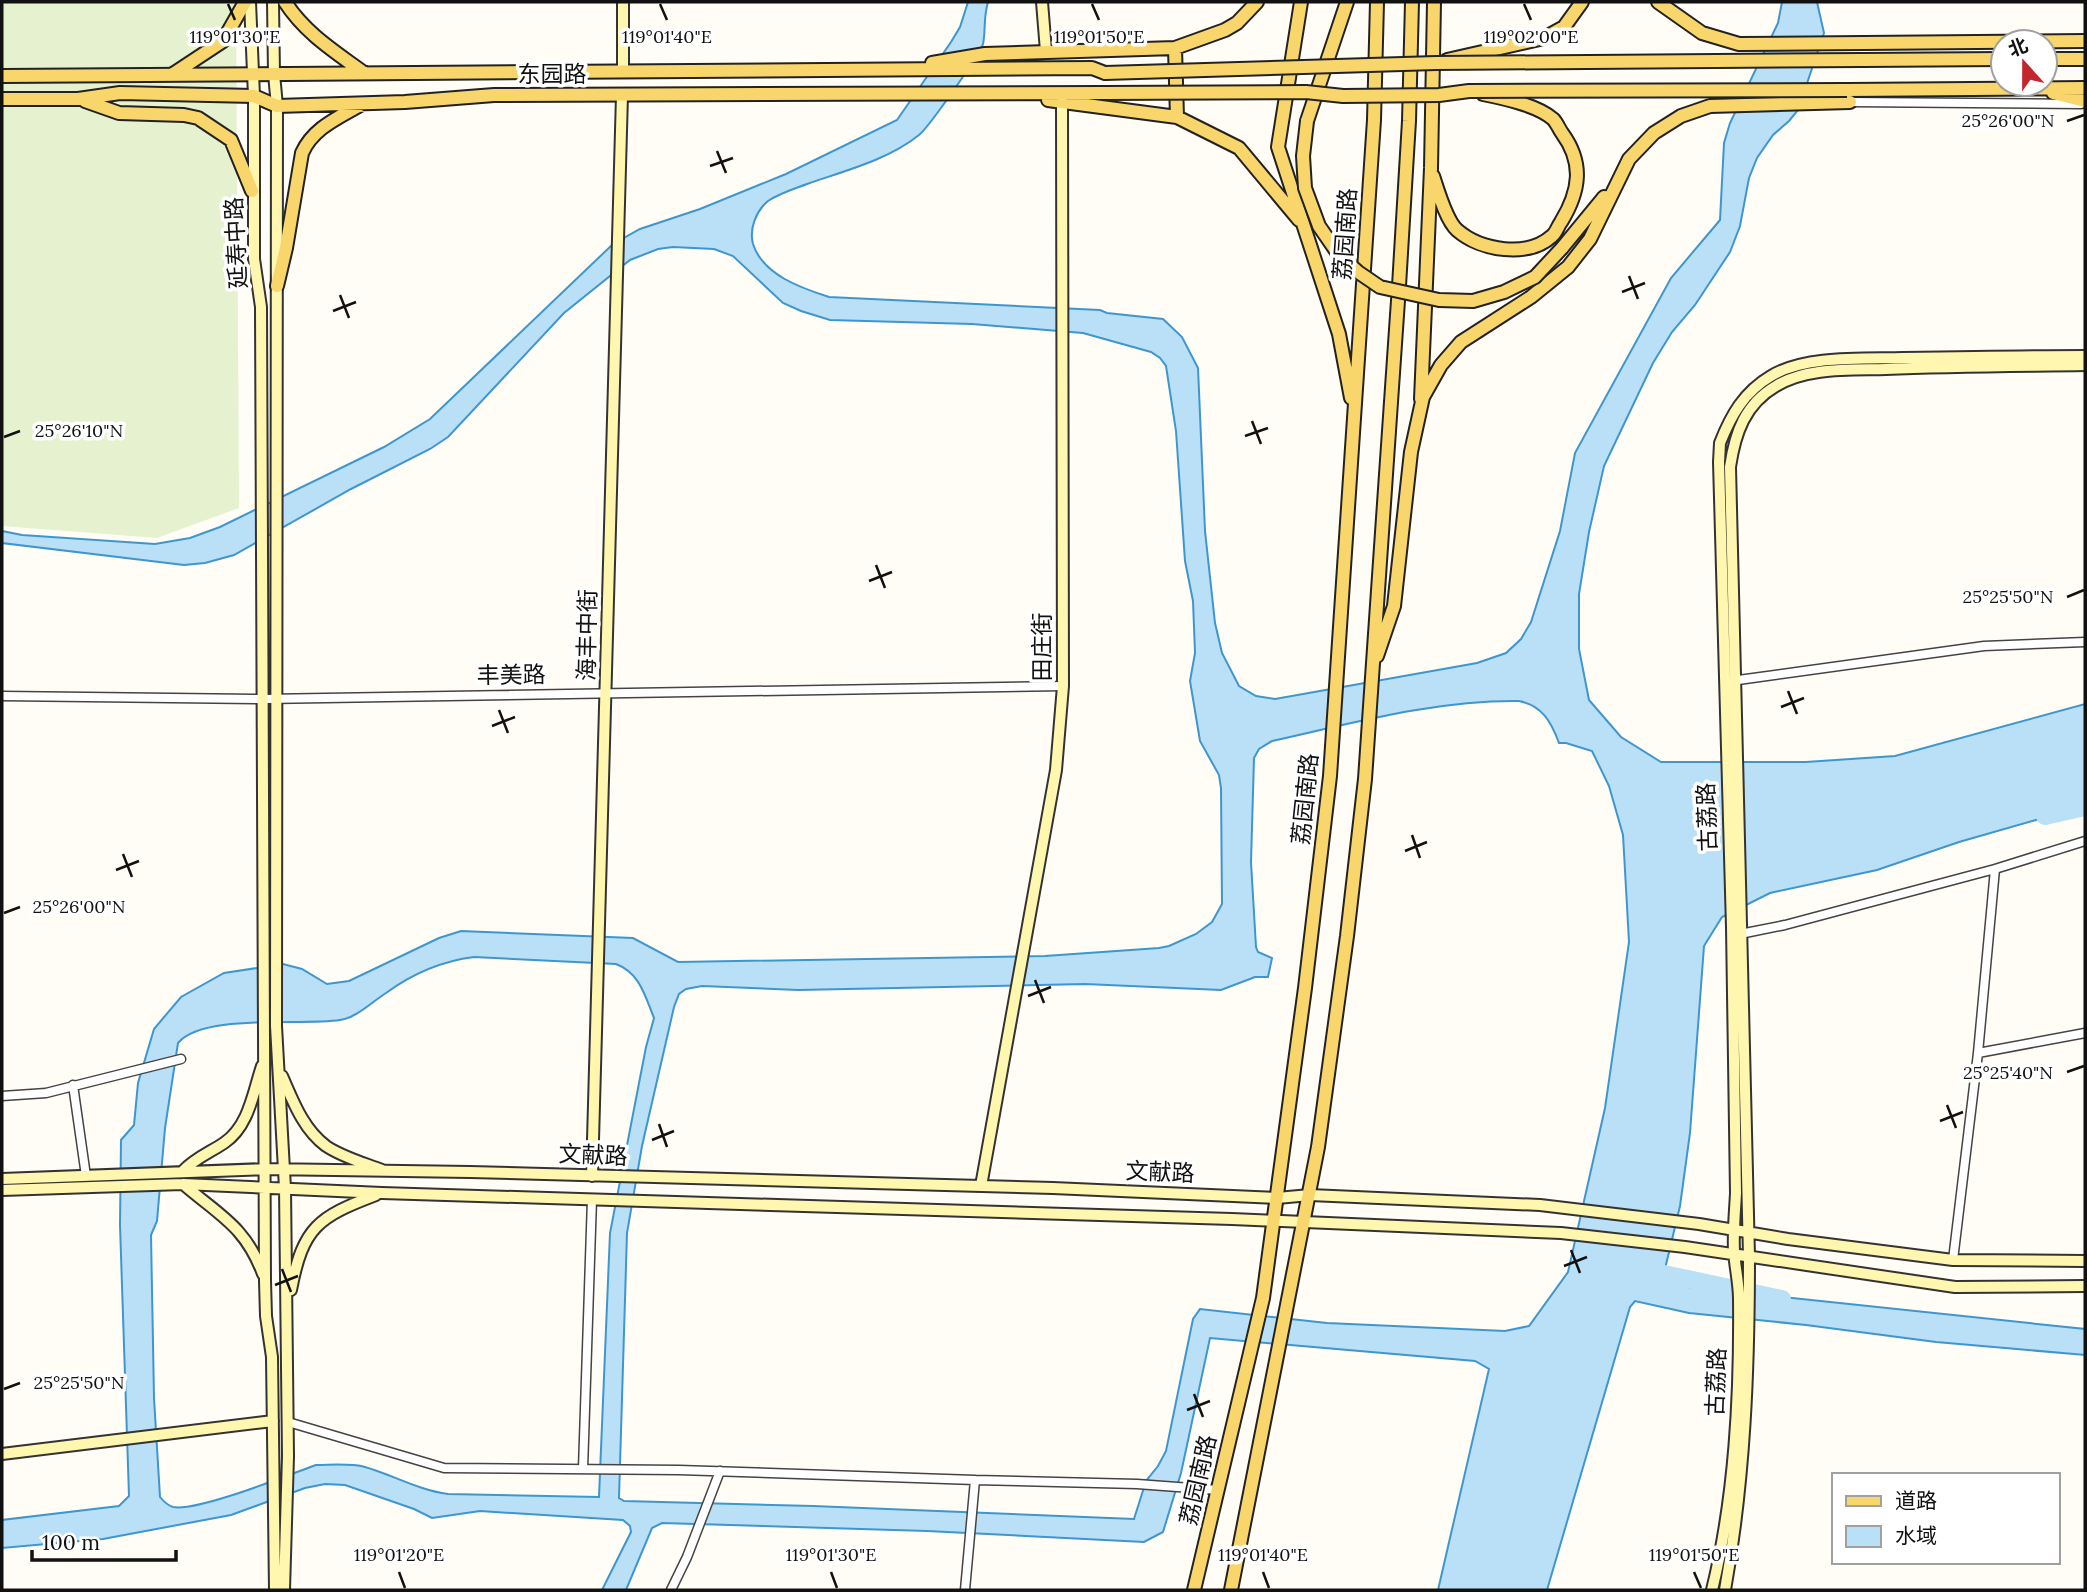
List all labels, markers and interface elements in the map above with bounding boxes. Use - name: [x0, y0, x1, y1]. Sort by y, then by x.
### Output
- text: 119°01'30"E: [190, 25, 280, 48]
- text: 119°01'40"E: [622, 25, 712, 48]
- text: 119°01'50"E: [1054, 25, 1144, 48]
- text: 119°02'00"E: [1483, 25, 1579, 48]
- north arrow: [1989, 28, 2059, 98]
- text: 北: [2005, 33, 2031, 62]
- street label: 东园路: [518, 59, 587, 88]
- text: 25°26'00"N: [1962, 109, 2054, 132]
- street label: 荔园南路: [1327, 187, 1362, 281]
- street label: 延寿中路: [219, 196, 252, 290]
- text: 25°26'10"N: [35, 419, 123, 442]
- text: 25°25'50"N: [1963, 585, 2053, 608]
- street label: 海丰中街: [571, 589, 602, 681]
- street label: 田庄街: [1027, 613, 1056, 682]
- street label: 丰美路: [476, 659, 546, 690]
- street label: 荔园南路: [1285, 752, 1324, 846]
- street label: 古荔路: [1691, 782, 1722, 852]
- text: 25°26'00"N: [33, 895, 125, 918]
- text: 25°25'40"N: [1963, 1061, 2053, 1084]
- street label: 文献路: [558, 1139, 628, 1170]
- street label: 文献路: [1125, 1156, 1195, 1187]
- street label: 古荔路: [1700, 1347, 1731, 1417]
- text: 25°25'50"N: [34, 1371, 124, 1394]
- street label: 荔园南路: [1173, 1432, 1222, 1528]
- legend: [1832, 1473, 2059, 1564]
- text: 道路: [1895, 1487, 1937, 1514]
- scale bar: [32, 1518, 175, 1562]
- text: 水域: [1895, 1522, 1937, 1549]
- text: 100 m: [42, 1529, 100, 1556]
- text: 119°01'20"E: [354, 1543, 444, 1566]
- text: 119°01'30"E: [786, 1543, 876, 1566]
- text: 119°01'40"E: [1218, 1543, 1308, 1566]
- text: 119°01'50"E: [1649, 1543, 1739, 1566]

